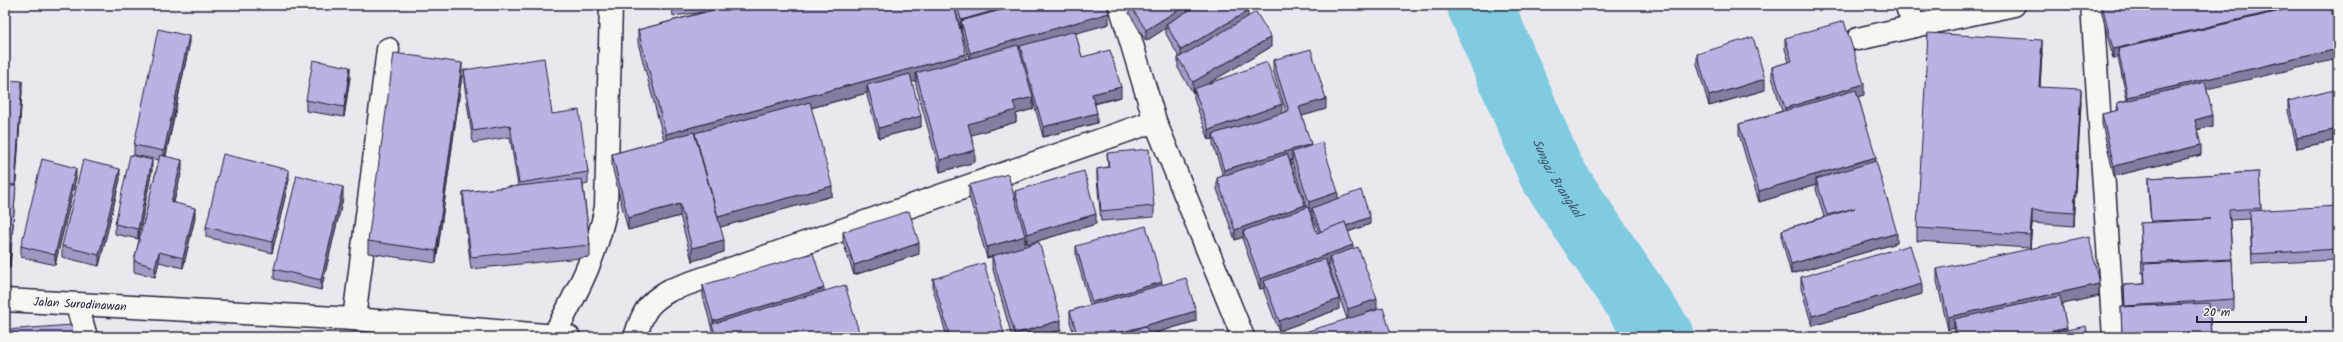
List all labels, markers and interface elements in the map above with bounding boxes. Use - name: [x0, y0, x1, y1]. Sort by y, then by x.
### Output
- water label: Sungai Brangkal: [1526, 136, 1589, 225]
- street label: Jalan Surodinawan: [33, 293, 127, 317]
- scale bar: [2197, 298, 2306, 324]
- text: 20 m: [2203, 303, 2231, 322]

